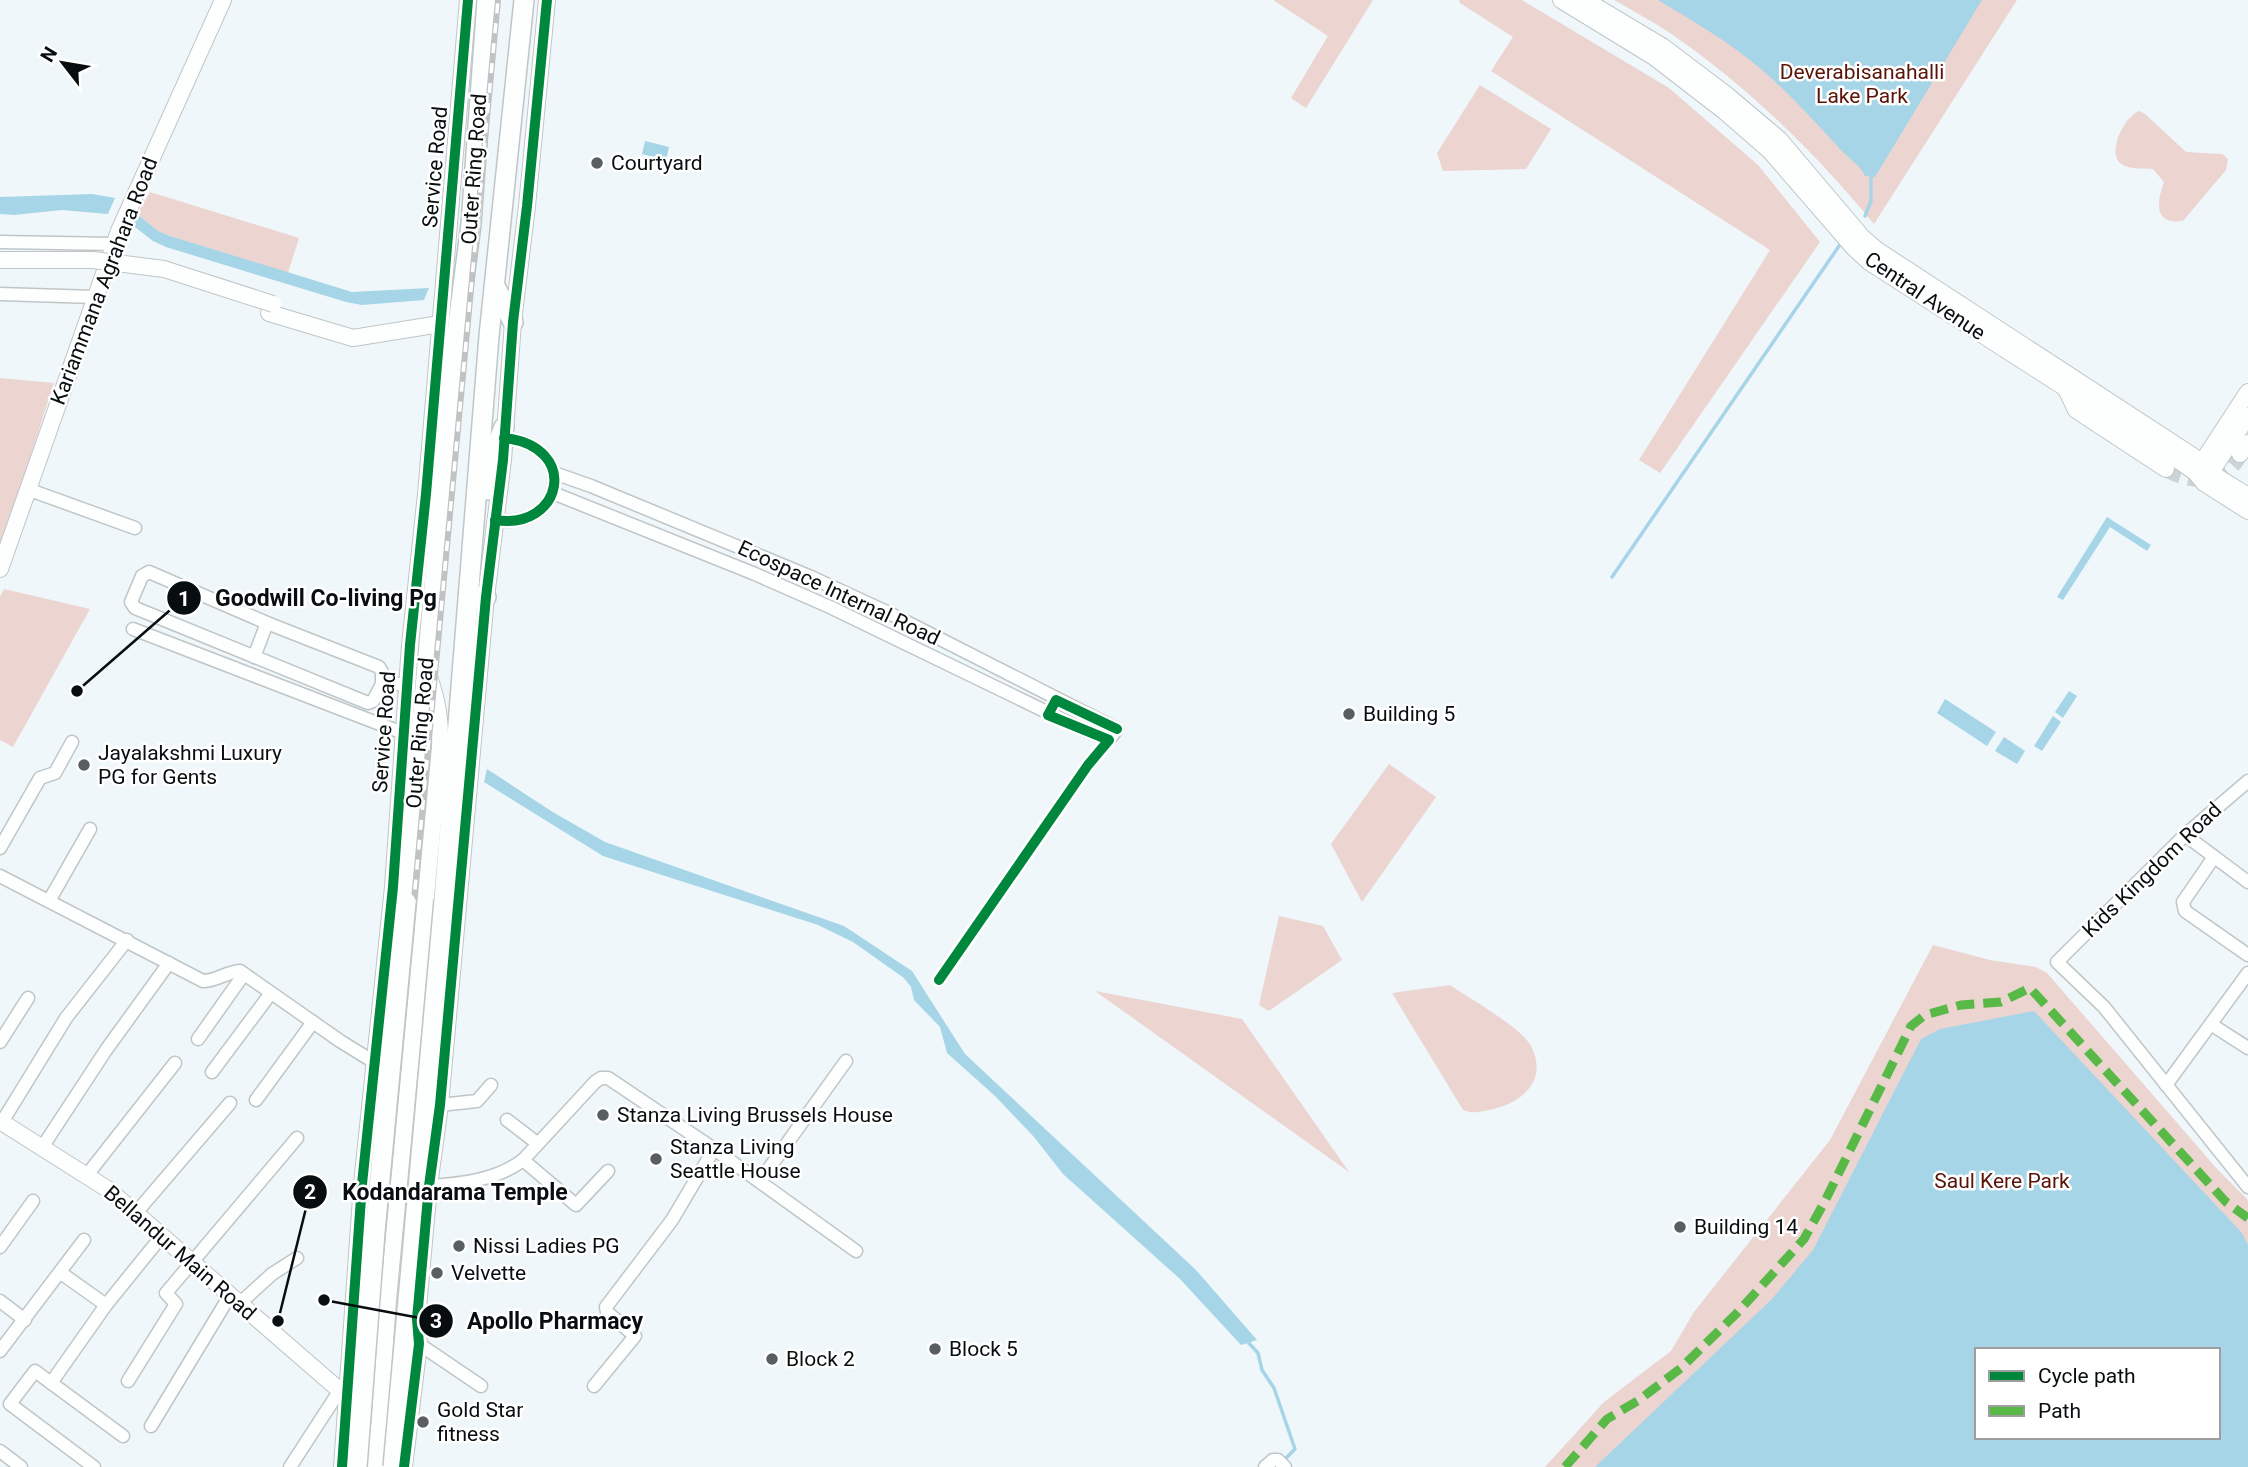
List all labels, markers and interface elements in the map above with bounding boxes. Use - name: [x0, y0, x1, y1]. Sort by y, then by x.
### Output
- north arrow: [28, 28, 98, 98]
- text: N: [36, 43, 62, 66]
- park label: Deverabisanahalli Lake Park: [1780, 60, 1944, 108]
- street label: Outer Ring Road: [457, 93, 491, 245]
- street label: Service Road: [418, 105, 452, 229]
- place label: Courtyard: [611, 151, 703, 175]
- street label: Kariammana Agrahara Road: [46, 154, 162, 408]
- marker: Courtyard: [589, 155, 605, 171]
- street label: Central Avenue: [1860, 247, 1990, 345]
- street label: Ecospace Internal Road: [734, 536, 944, 650]
- callout: Goodwill Co-living Pg: [166, 576, 451, 620]
- text: Goodwill Co-living Pg: [215, 585, 437, 612]
- text: 1: [178, 587, 190, 611]
- street label: Outer Ring Road: [401, 657, 439, 809]
- street label: Service Road: [368, 670, 400, 794]
- place label: Building 5: [1363, 702, 1455, 726]
- marker: Building 5: [1341, 706, 1357, 722]
- place label: Jayalakshmi Luxury PG for Gents: [98, 741, 282, 789]
- marker: Jayalakshmi Luxury PG for Gents: [76, 757, 92, 773]
- street label: Kids Kingdom Road: [2078, 798, 2226, 942]
- place label: Stanza Living Brussels House: [617, 1103, 893, 1127]
- marker: Stanza Living Brussels House: [595, 1107, 611, 1123]
- place label: Stanza Living Seattle House: [670, 1135, 801, 1183]
- marker: Stanza Living Seattle House: [648, 1151, 664, 1167]
- park label: Saul Kere Park: [1934, 1169, 2070, 1193]
- callout: Kodandarama Temple: [293, 1170, 582, 1214]
- text: Kodandarama Temple: [342, 1179, 568, 1206]
- text: 2: [304, 1180, 316, 1204]
- street label: Bellandur Main Road: [99, 1181, 261, 1325]
- place label: Building 14: [1694, 1215, 1798, 1239]
- marker: Building 14: [1672, 1219, 1688, 1235]
- place label: Nissi Ladies PG: [473, 1234, 620, 1258]
- marker: Nissi Ladies PG: [451, 1238, 467, 1254]
- place label: Velvette: [451, 1261, 526, 1285]
- marker: Velvette: [429, 1265, 445, 1281]
- callout: Apollo Pharmacy: [418, 1299, 657, 1343]
- text: Apollo Pharmacy: [467, 1308, 643, 1335]
- text: 3: [430, 1309, 442, 1333]
- place label: Block 5: [949, 1337, 1018, 1361]
- marker: Block 5: [927, 1341, 943, 1357]
- place label: Block 2: [786, 1347, 855, 1371]
- legend: [1975, 1348, 2220, 1439]
- marker: Block 2: [764, 1351, 780, 1367]
- text: Cycle path: [2038, 1364, 2136, 1388]
- place label: Gold Star fitness: [437, 1398, 523, 1446]
- text: Path: [2038, 1399, 2081, 1423]
- marker: Gold Star fitness: [415, 1414, 431, 1430]

